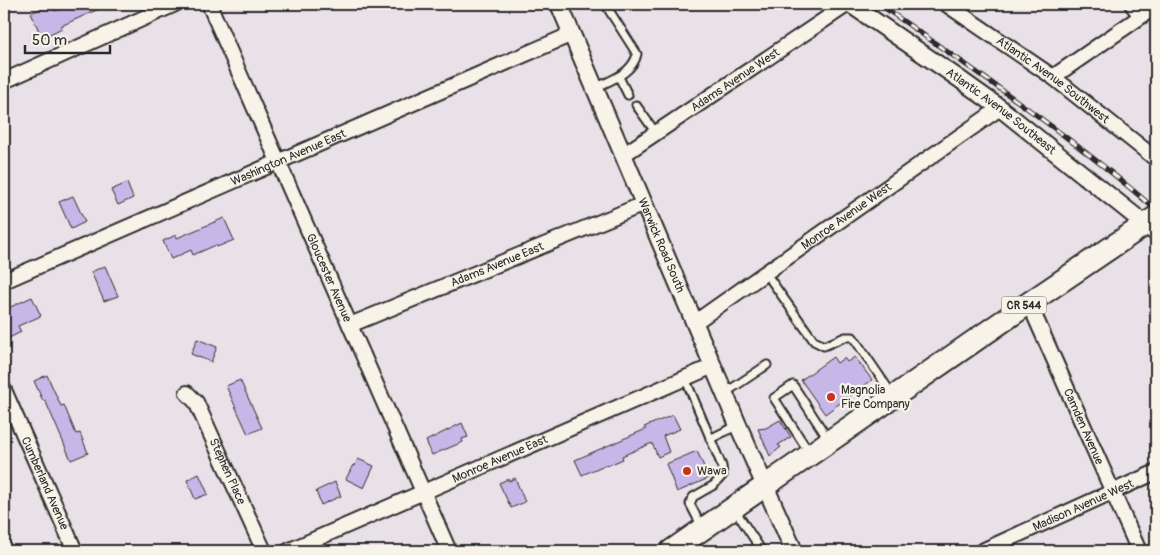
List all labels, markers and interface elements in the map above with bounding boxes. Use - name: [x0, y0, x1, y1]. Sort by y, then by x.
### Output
- scale bar: [25, 22, 110, 54]
- text: 50 m: [32, 31, 67, 50]
- street label: Atlantic Avenue Southwest: [993, 33, 1112, 127]
- street label: Adams Avenue West: [688, 45, 783, 115]
- street label: Atlantic Avenue Southeast: [943, 65, 1059, 158]
- street label: Washington Avenue East: [229, 126, 348, 189]
- street label: Monroe Avenue West: [798, 180, 895, 253]
- street label: Warwick Road South: [634, 196, 688, 295]
- street label: Gloucester Avenue: [303, 231, 355, 325]
- street label: Adams Avenue East: [448, 239, 546, 291]
- road number: CR 544: [1002, 296, 1046, 314]
- place label: Magnolia Fire Company: [841, 383, 910, 412]
- street label: Camden Avenue: [1060, 386, 1107, 467]
- marker: Magnolia Fire Company: [825, 391, 837, 403]
- street label: Monroe Avenue East: [450, 432, 550, 487]
- street label: Cumberland Avenue: [18, 435, 72, 532]
- street label: Stephen Place: [206, 436, 249, 507]
- place label: Wawa: [697, 464, 727, 479]
- marker: Wawa: [681, 465, 693, 477]
- street label: Madison Avenue West: [1030, 476, 1136, 535]

